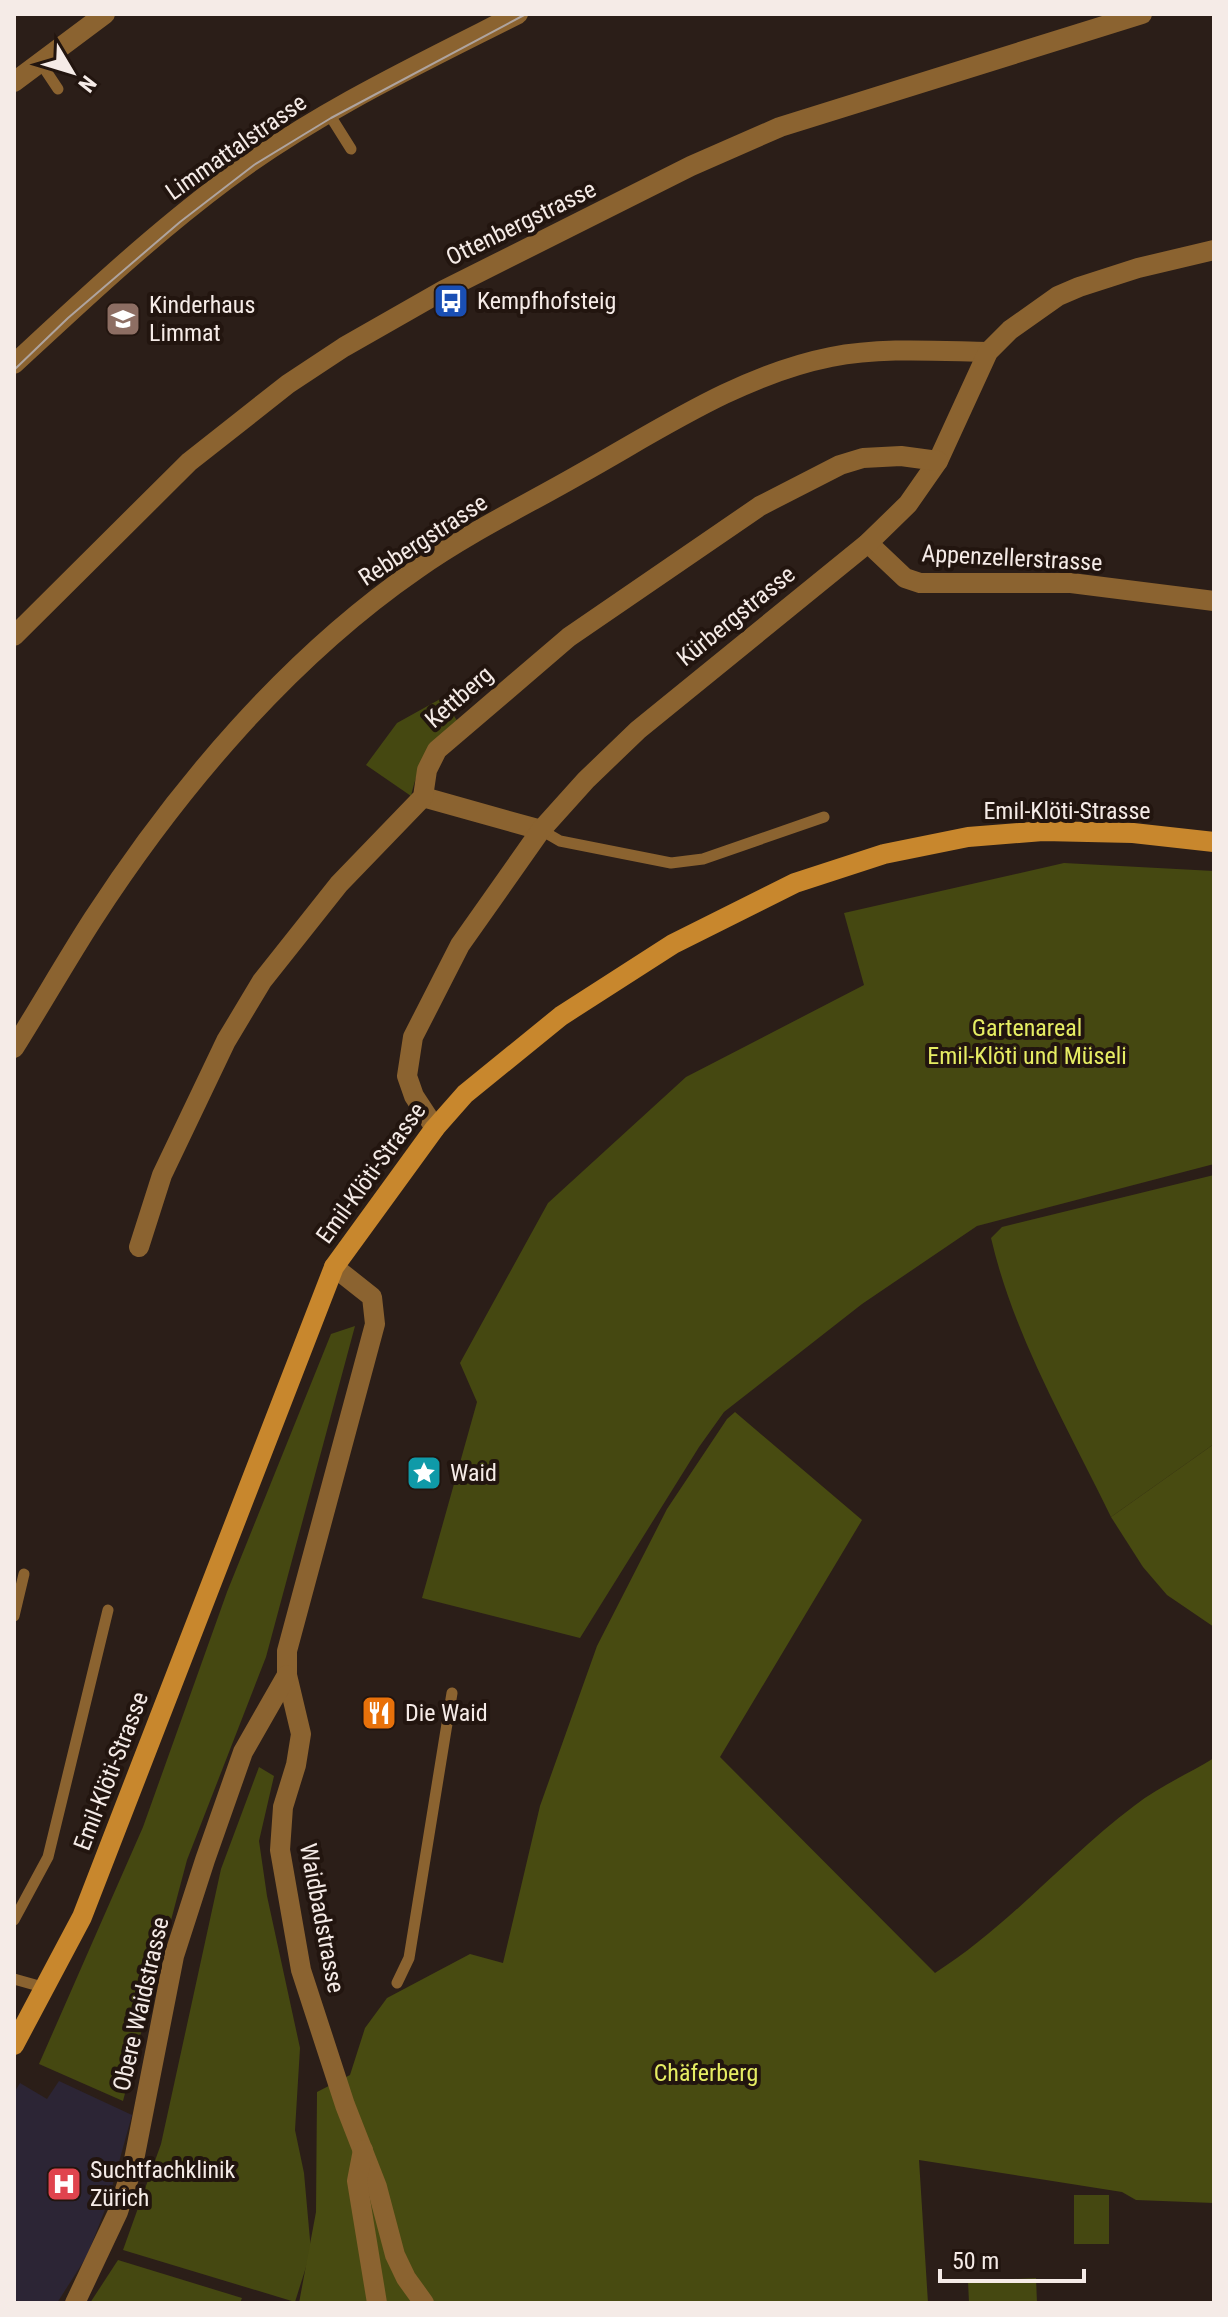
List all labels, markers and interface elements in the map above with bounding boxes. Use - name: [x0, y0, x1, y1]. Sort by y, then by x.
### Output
- north arrow: [32, 32, 112, 112]
- text: N: [73, 71, 101, 97]
- street label: Limmattalstrasse: [160, 88, 312, 206]
- street label: Ottenbergstrasse: [442, 175, 600, 271]
- bus stop icon: Kempfhofsteig: [432, 282, 470, 320]
- place label: Kempfhofsteig: [477, 287, 616, 315]
- place label: Kinderhaus Limmat: [149, 291, 255, 347]
- school or university icon: Kinderhaus Limmat: [104, 300, 142, 338]
- street label: Rebbergstrasse: [354, 488, 492, 592]
- street label: Appenzellerstrasse: [921, 539, 1103, 577]
- street label: Kürbergstrasse: [672, 560, 800, 672]
- street label: Kettberg: [420, 660, 498, 734]
- street label: Emil-Klöti-Strasse: [983, 797, 1151, 825]
- park label: Gartenareal Emil-Klöti und Müseli: [927, 1014, 1127, 1070]
- street label: Emil-Klöti-Strasse: [311, 1097, 431, 1249]
- place icon: Waid: [405, 1454, 443, 1492]
- place label: Waid: [450, 1459, 497, 1487]
- street label: Emil-Klöti-Strasse: [68, 1688, 154, 1854]
- restaurant icon: Die Waid: [360, 1694, 398, 1732]
- place label: Die Waid: [405, 1699, 488, 1727]
- street label: Waidbadstrasse: [294, 1841, 350, 1995]
- street label: Obere Waidstrasse: [107, 1914, 175, 2094]
- park label: Chäferberg: [654, 2059, 758, 2087]
- place label: Suchtfachklinik Zürich: [90, 2156, 236, 2212]
- hospital icon: Suchtfachklinik Zürich: [45, 2165, 83, 2203]
- scale bar: [940, 2233, 1084, 2283]
- text: 50 m: [952, 2247, 999, 2275]

